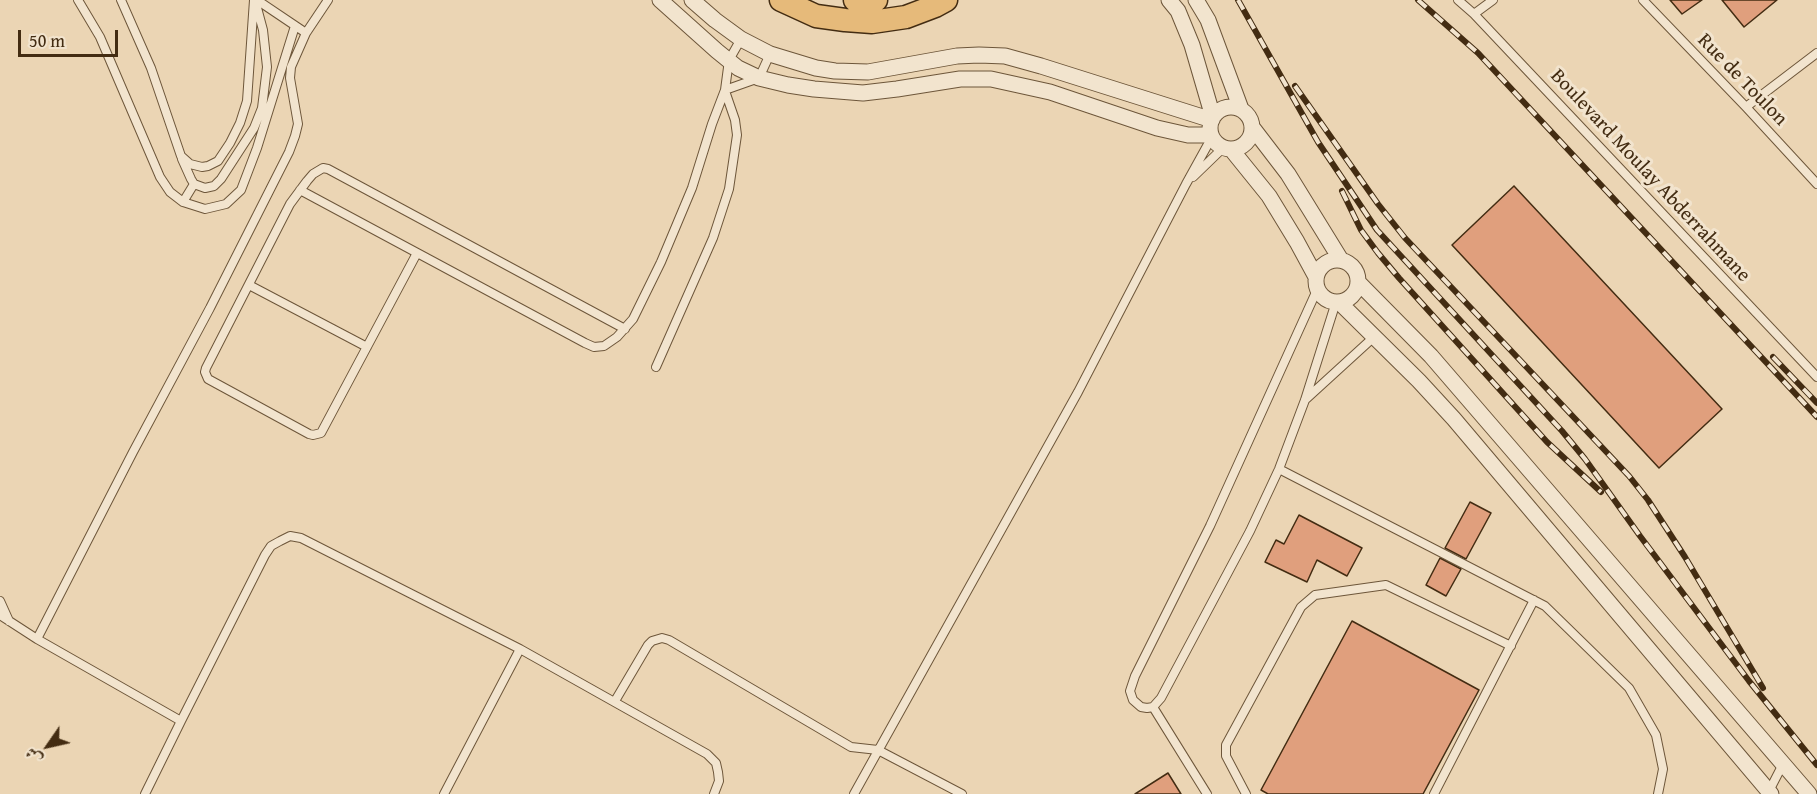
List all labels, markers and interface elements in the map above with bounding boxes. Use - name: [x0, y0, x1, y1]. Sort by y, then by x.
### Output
- scale bar: [21, 18, 122, 56]
- text: 50 m: [29, 27, 65, 54]
- street label: Rue de Toulon: [1692, 29, 1792, 131]
- street label: Boulevard Moulay Abderrahmane: [1545, 65, 1755, 287]
- north arrow: [18, 716, 78, 776]
- text: ش: [19, 743, 47, 769]

